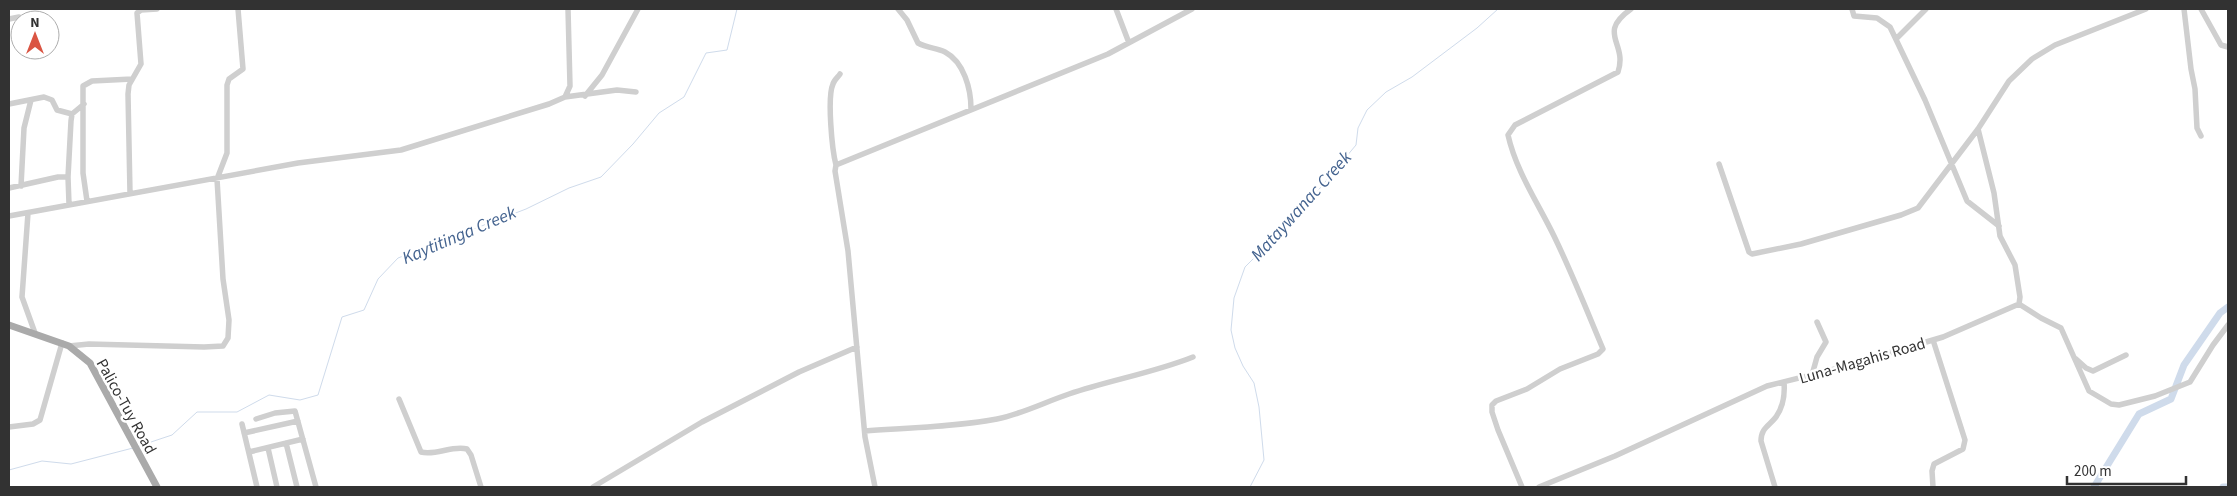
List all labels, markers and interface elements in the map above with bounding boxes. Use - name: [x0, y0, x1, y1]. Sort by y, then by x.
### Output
- north arrow: [10, 10, 60, 60]
- text: N: [30, 13, 40, 33]
- water label: Mataywanac Creek: [1245, 146, 1358, 267]
- water label: Kaytitinga Creek: [398, 200, 520, 271]
- street label: Luna-Magahis Road: [1796, 332, 1928, 390]
- street label: Palico-Tuy Road: [91, 355, 161, 458]
- scale bar: [2067, 454, 2186, 486]
- text: 200 m: [2074, 461, 2112, 482]

